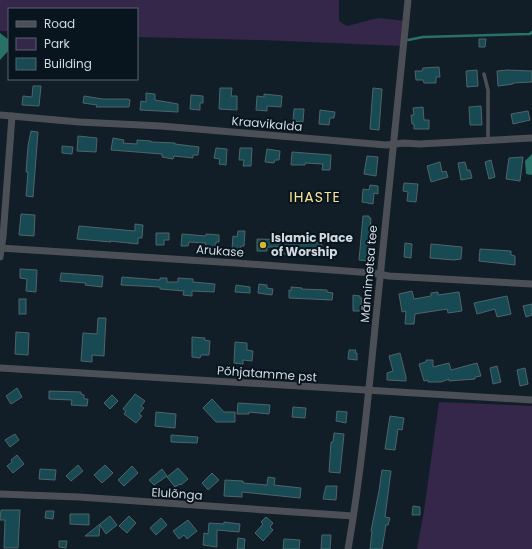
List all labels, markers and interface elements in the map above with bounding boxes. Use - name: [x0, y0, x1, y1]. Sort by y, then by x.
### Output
- legend: [8, 8, 138, 80]
- text: Road: [44, 15, 75, 32]
- text: Park: [44, 35, 71, 52]
- text: Building: [44, 55, 92, 72]
- street label: Kraavikalda: [231, 112, 303, 135]
- district label: IHASTE: [289, 187, 341, 207]
- street label: Männimetsa tee: [356, 225, 381, 323]
- place label: Islamic Place of Worship: [271, 229, 353, 260]
- street label: Arukase: [195, 240, 245, 261]
- marker: Islamic Place of Worship: [258, 240, 268, 250]
- street label: Põhjatamme pst: [217, 362, 318, 385]
- street label: Elulõnga: [151, 483, 203, 504]

